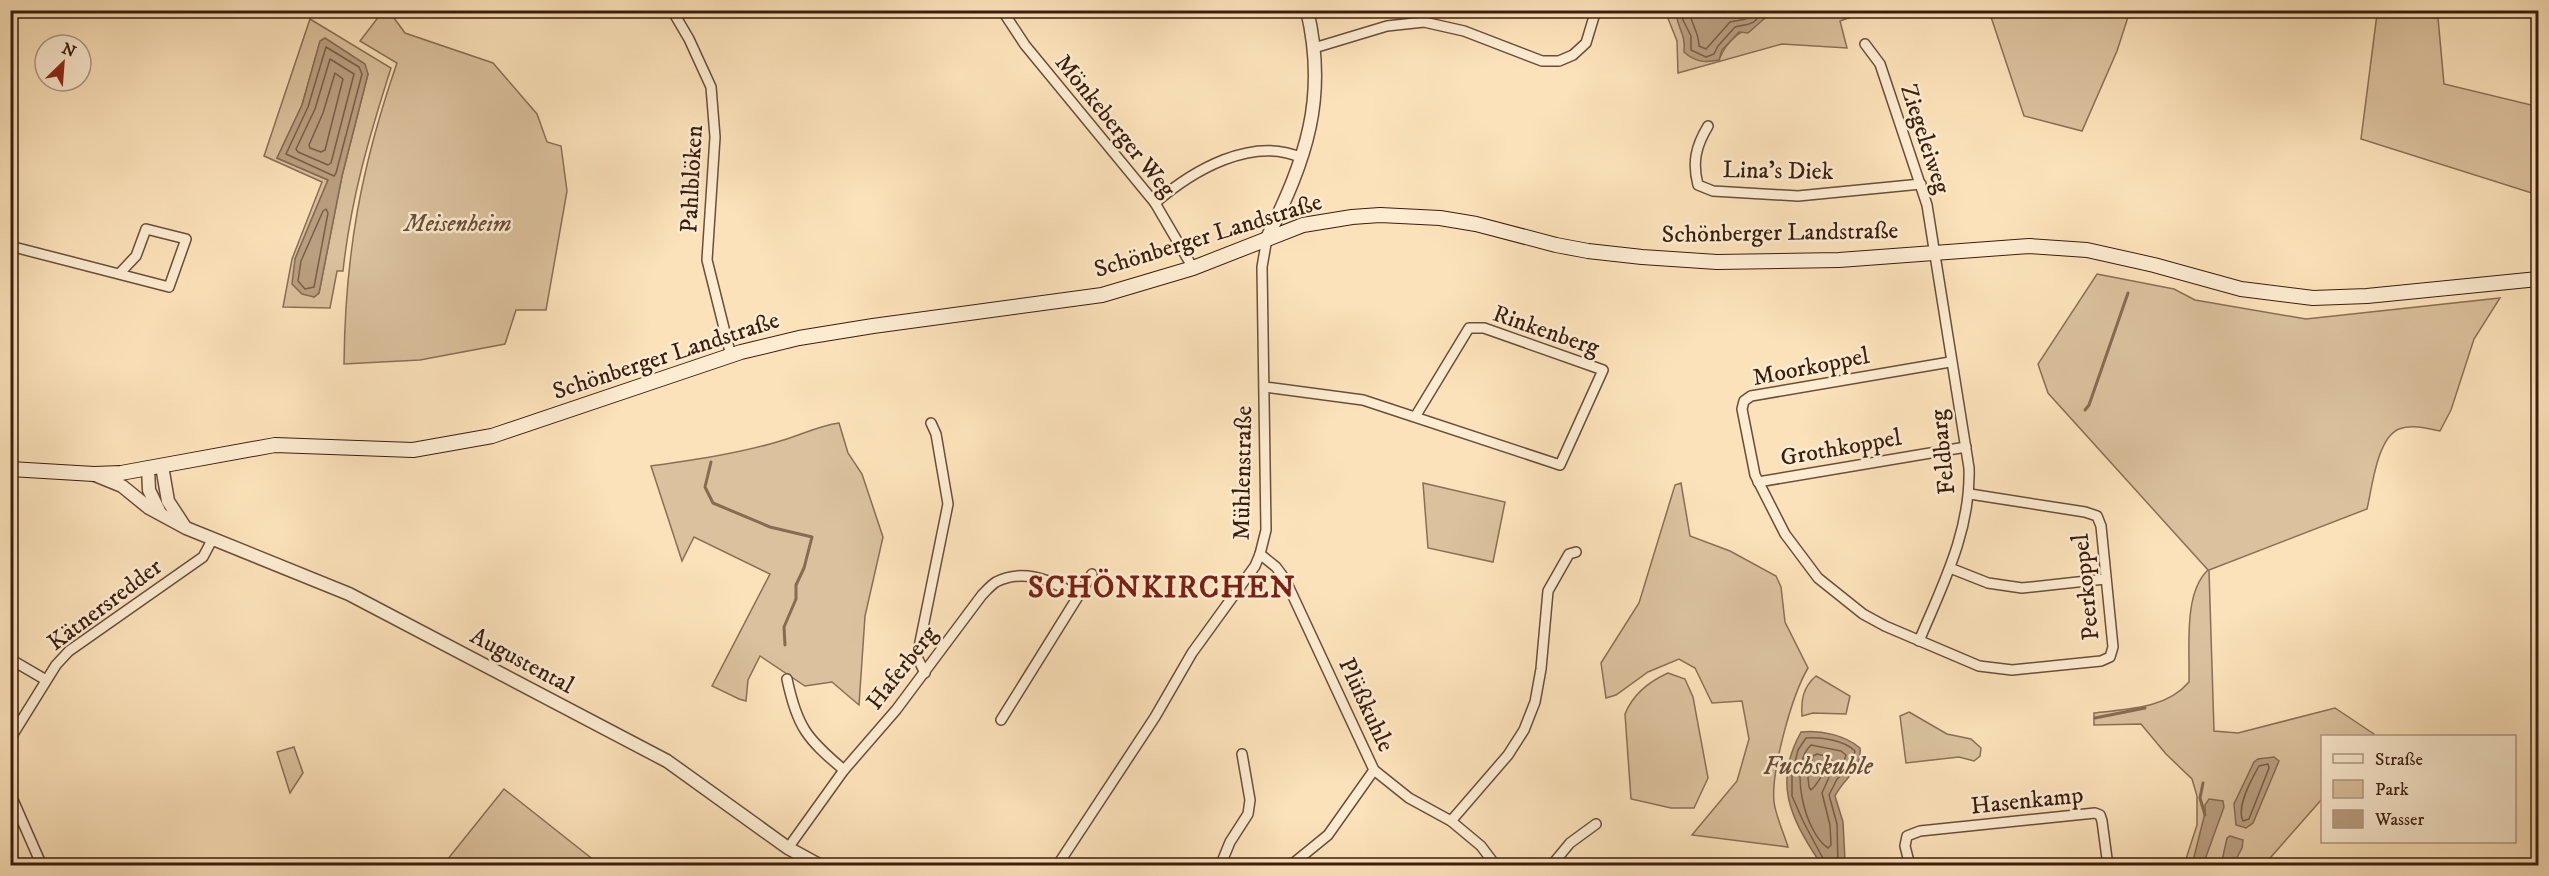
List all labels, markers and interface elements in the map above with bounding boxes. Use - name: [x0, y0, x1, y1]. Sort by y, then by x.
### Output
- north arrow: [33, 33, 93, 93]
- text: N: [59, 38, 79, 62]
- street label: Mönkeberger Weg: [1048, 48, 1182, 204]
- street label: Ziegeleiweg: [1893, 80, 1957, 198]
- street label: Pahlblöken: [674, 124, 710, 234]
- street label: Lina's Diek: [1722, 155, 1834, 187]
- street label: Schönberger Landstraße: [1090, 187, 1326, 285]
- park label: Meisenheim: [402, 209, 512, 239]
- street label: Schönberger Landstraße: [1661, 216, 1899, 250]
- street label: Rinkenberg: [1489, 299, 1603, 363]
- street label: Schönberger Landstraße: [549, 305, 783, 407]
- street label: Moorkoppel: [1750, 341, 1873, 393]
- street label: Mühlenstraße: [1227, 405, 1259, 541]
- street label: Feldbarg: [1924, 408, 1962, 496]
- street label: Grothkoppel: [1778, 422, 1905, 473]
- street label: Peerkoppel: [2065, 531, 2107, 642]
- street label: Kätnersredder: [42, 552, 168, 658]
- district label: SCHÖNKIRCHEN: [1028, 568, 1296, 607]
- street label: Haferberg: [860, 620, 944, 716]
- street label: Augustental: [465, 621, 580, 701]
- street label: Plüßkuhle: [1331, 653, 1401, 757]
- legend: [2321, 735, 2516, 843]
- text: Straße: [2375, 749, 2423, 771]
- water label: Fuchskuhle: [1763, 750, 1874, 783]
- text: Park: [2375, 779, 2409, 801]
- street label: Hasenkamp: [1969, 780, 2085, 822]
- text: Wasser: [2374, 809, 2425, 831]

